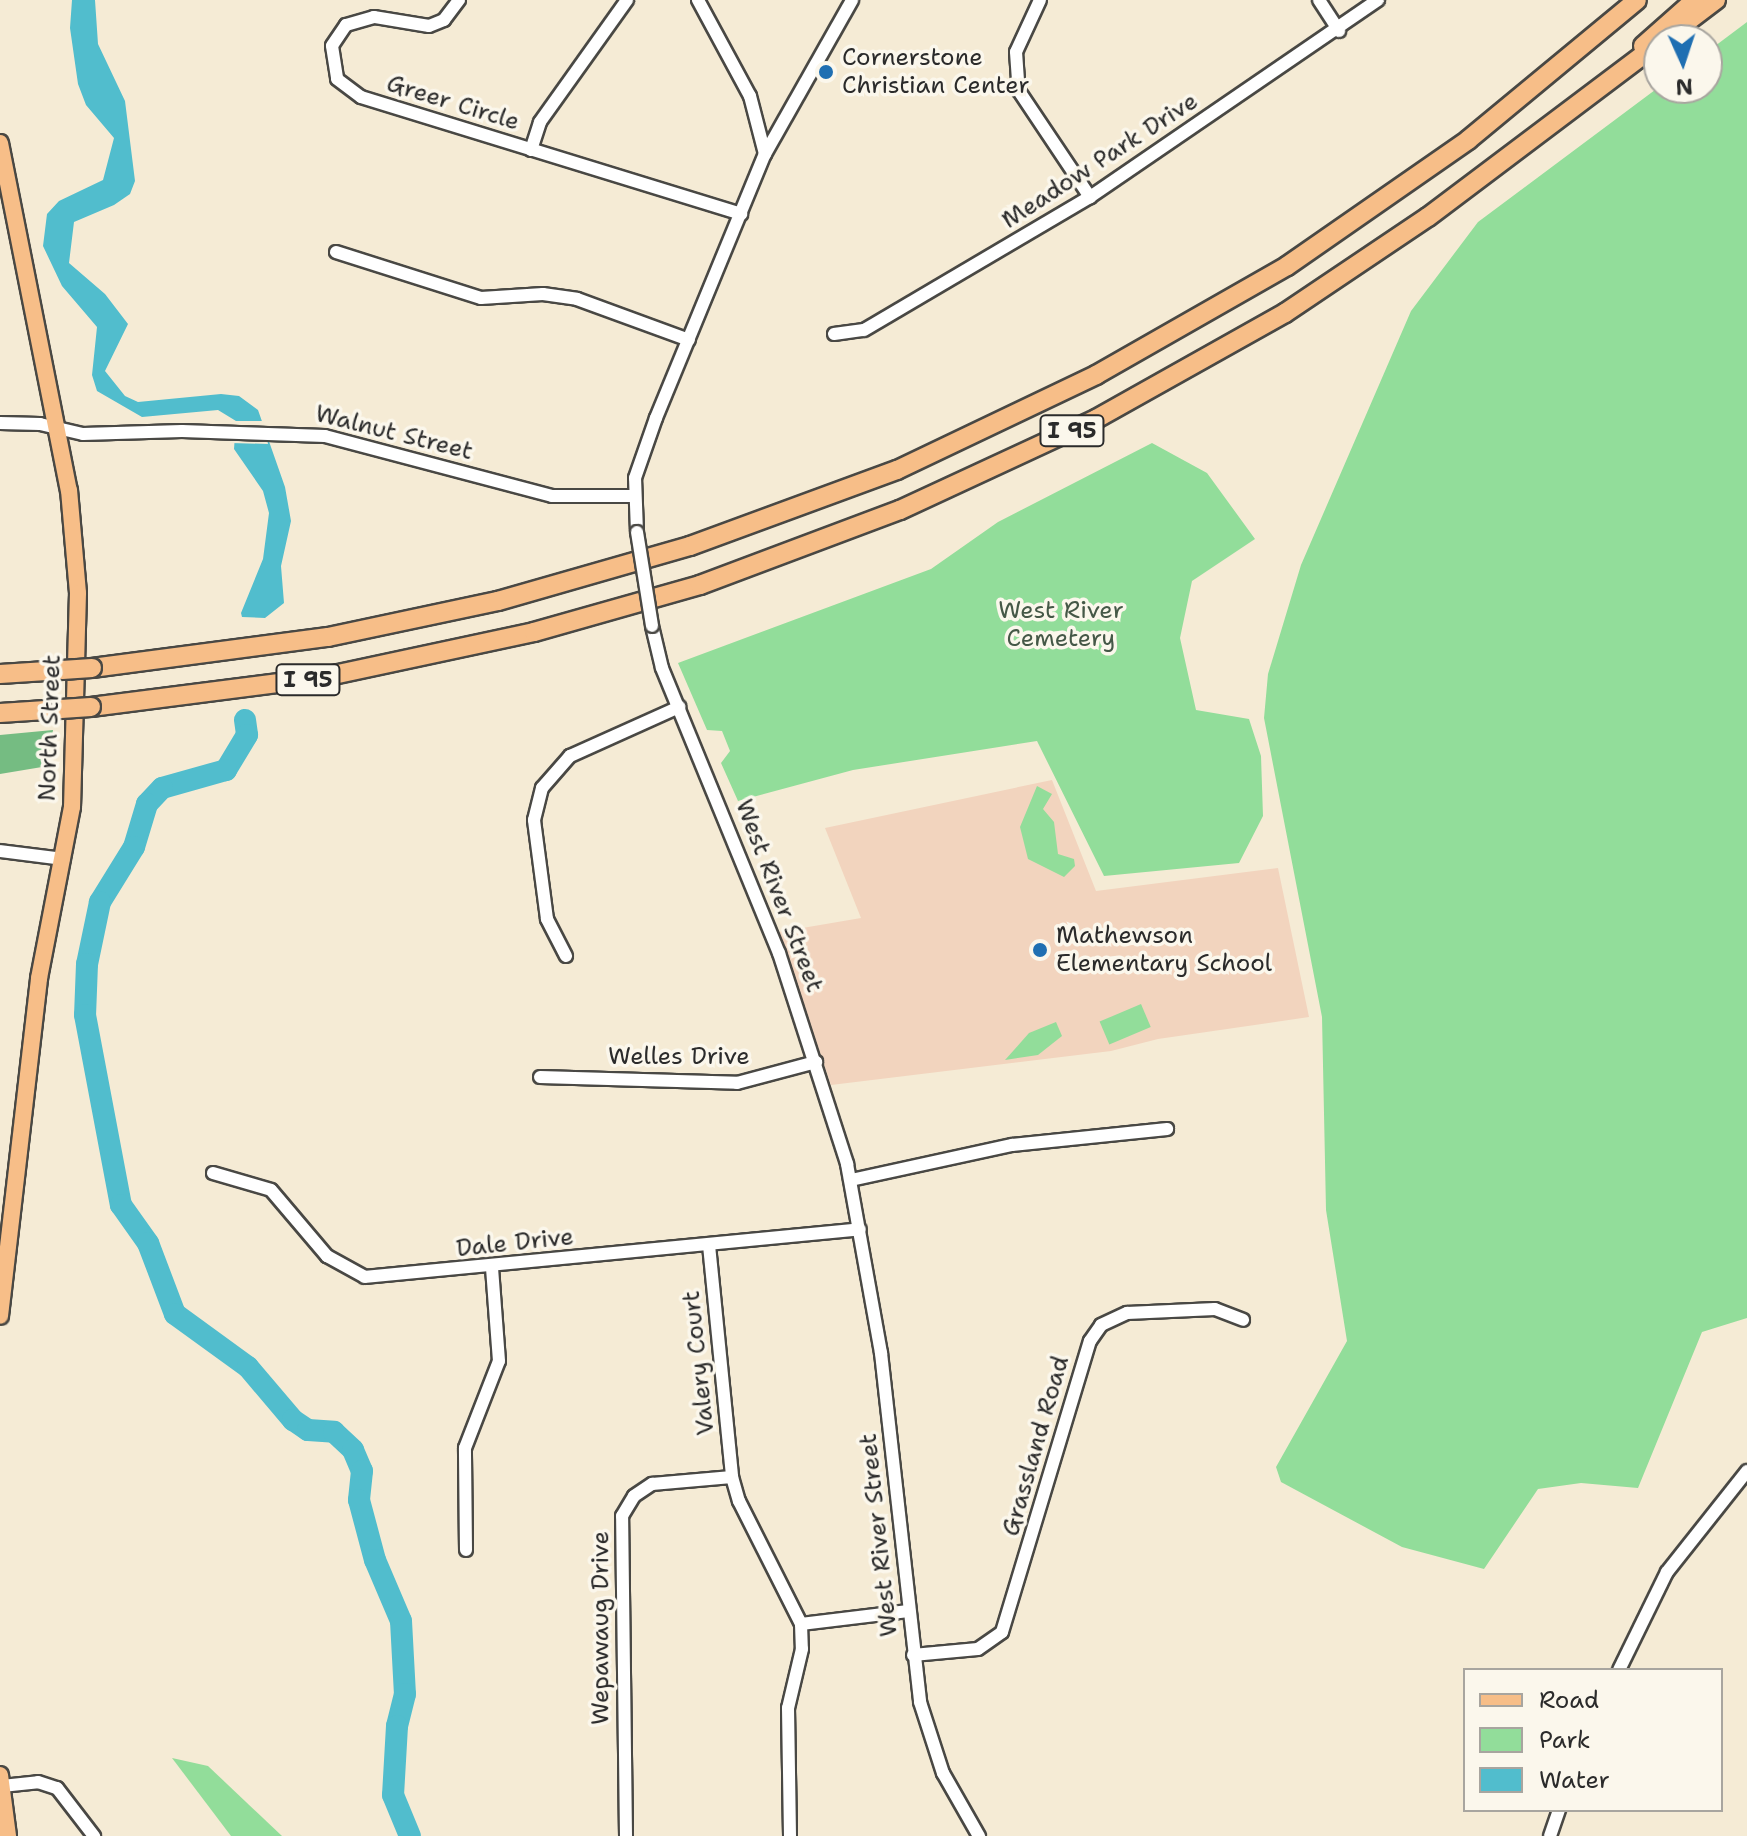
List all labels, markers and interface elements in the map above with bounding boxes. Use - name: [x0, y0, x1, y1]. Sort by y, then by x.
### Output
- north arrow: [1643, 24, 1723, 104]
- place label: Cornerstone Christian Center: [842, 44, 1030, 100]
- marker: Cornerstone Christian Center: [817, 63, 835, 81]
- street label: Greer Circle: [383, 69, 523, 137]
- text: N: [1675, 72, 1694, 101]
- street label: Meadow Park Drive: [997, 87, 1203, 235]
- street label: Walnut Street: [312, 399, 476, 467]
- road number: I 95: [1038, 413, 1106, 449]
- park label: West River Cemetery: [998, 597, 1124, 653]
- street label: North Street: [33, 654, 67, 802]
- road number: I 95: [274, 662, 342, 698]
- street label: West River Street: [729, 796, 829, 996]
- place label: Mathewson Elementary School: [1056, 922, 1272, 978]
- marker: Mathewson Elementary School: [1031, 941, 1049, 959]
- street label: Welles Drive: [608, 1043, 750, 1071]
- street label: Dale Drive: [455, 1223, 575, 1263]
- street label: Valery Court: [677, 1289, 721, 1437]
- street label: Grassland Road: [997, 1353, 1075, 1539]
- street label: West River Street: [854, 1432, 904, 1638]
- street label: Wepawaug Drive: [587, 1531, 615, 1725]
- legend: [1463, 1668, 1723, 1812]
- text: Road: [1539, 1684, 1599, 1716]
- text: Park: [1539, 1724, 1591, 1756]
- text: Water: [1539, 1764, 1610, 1796]

